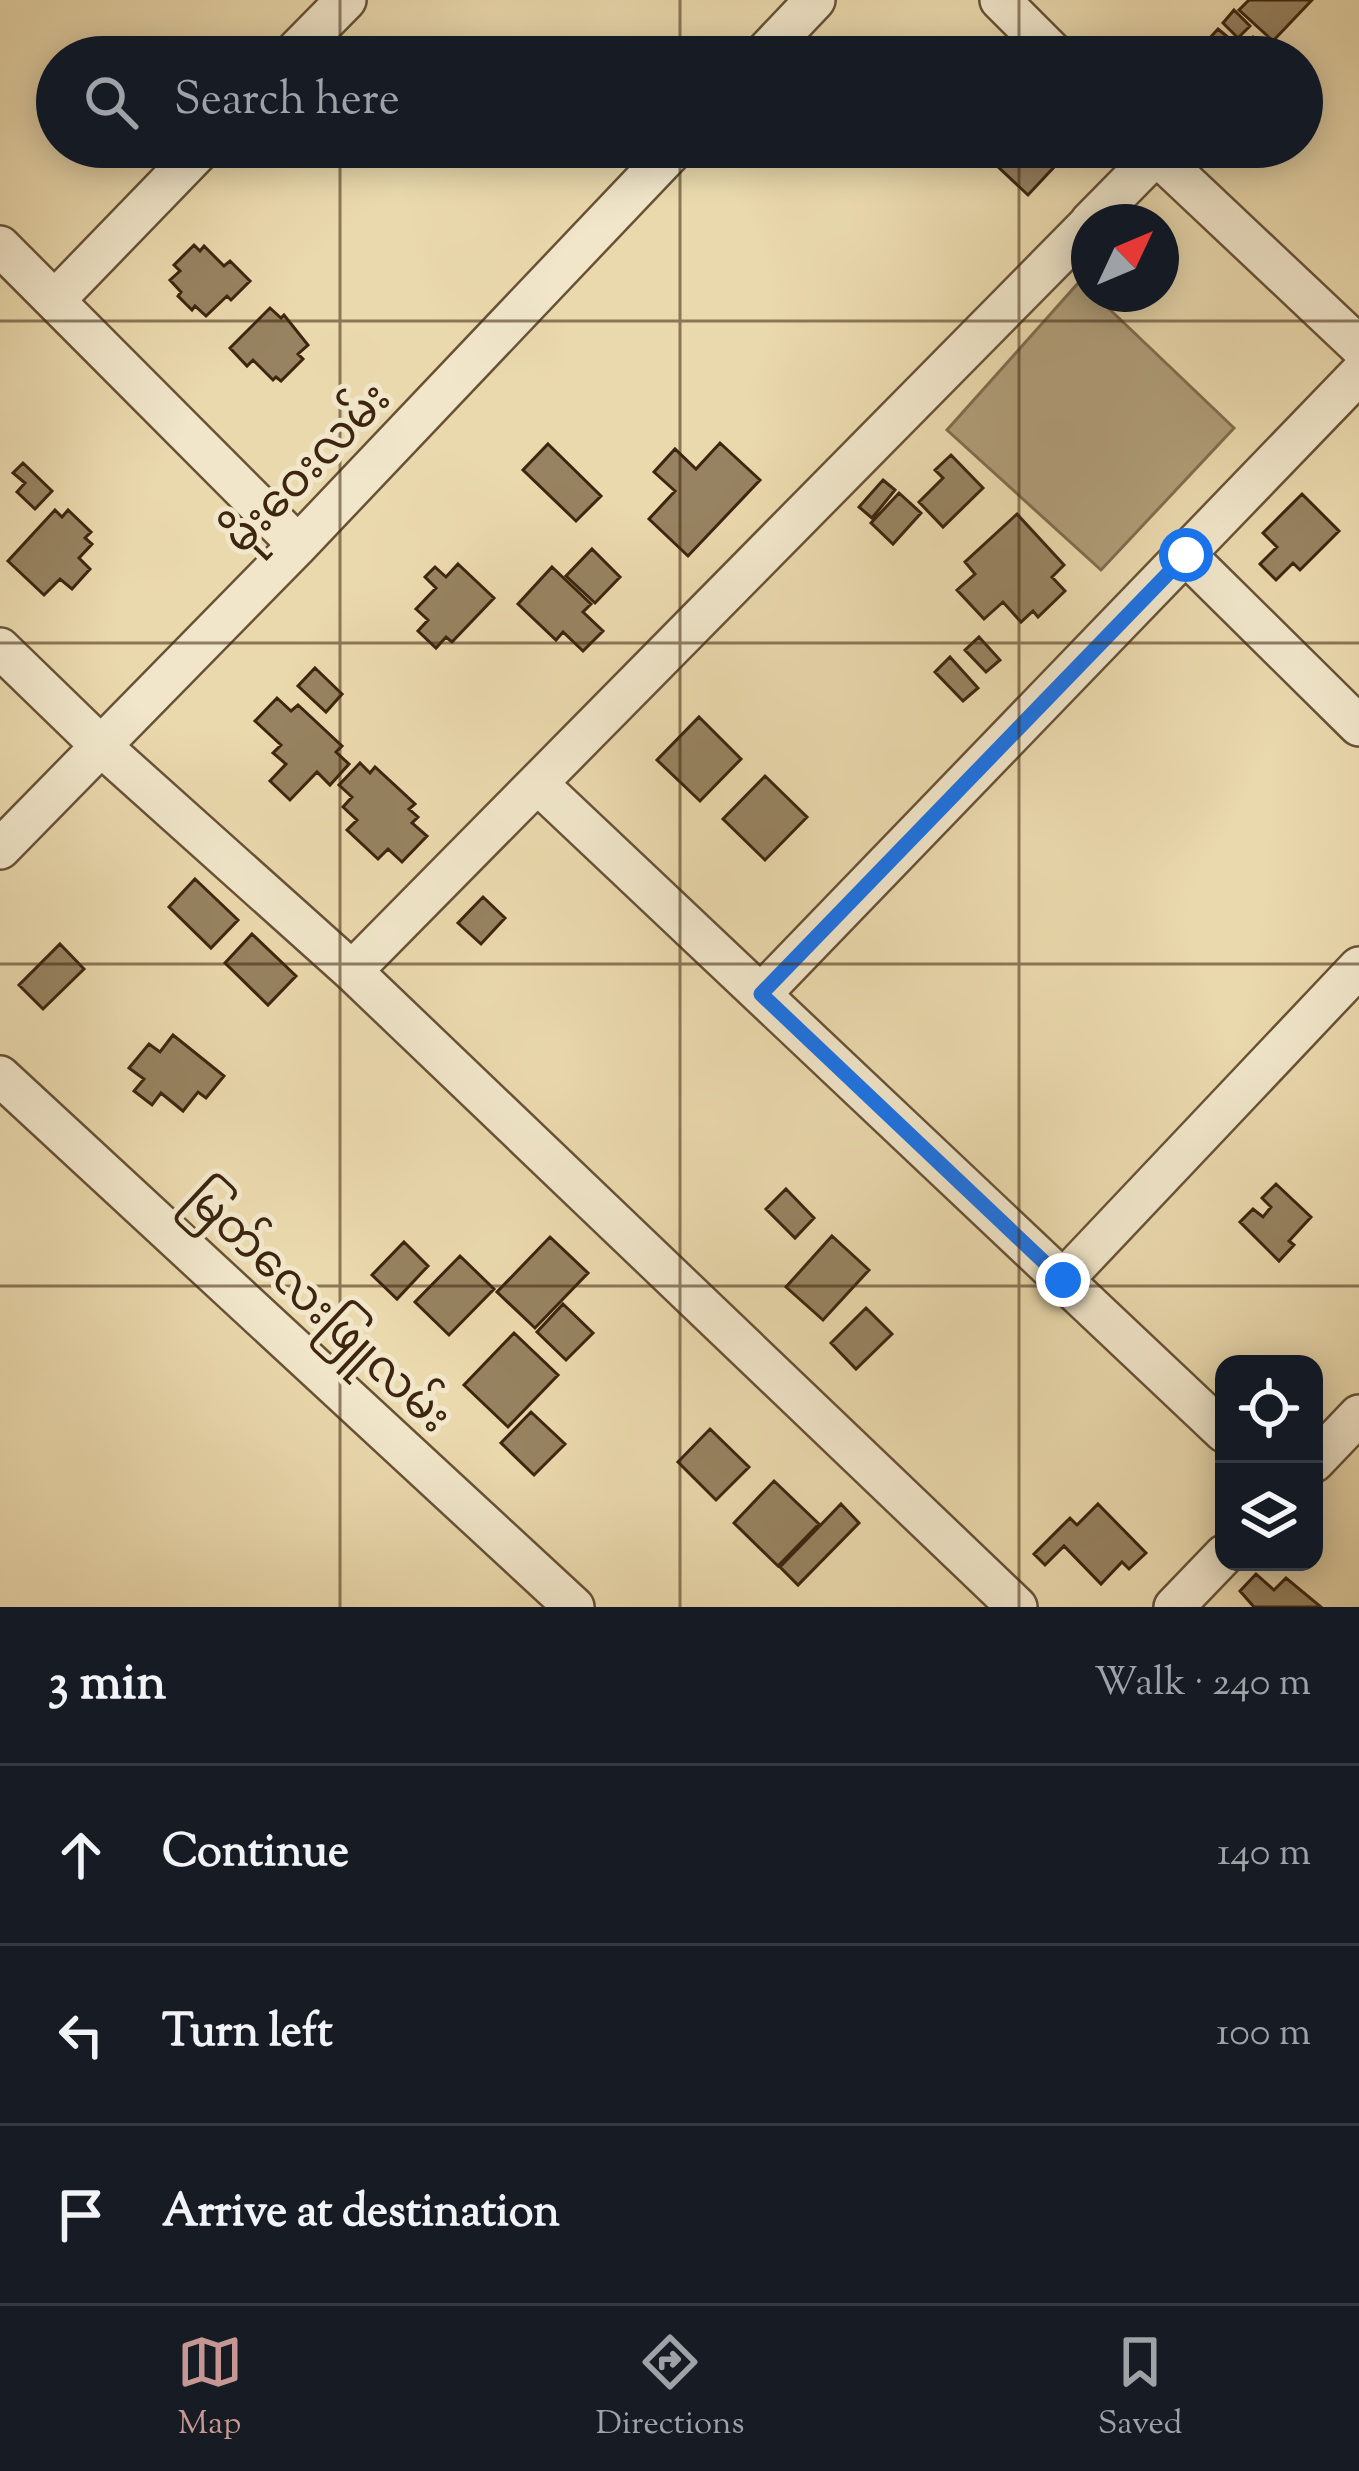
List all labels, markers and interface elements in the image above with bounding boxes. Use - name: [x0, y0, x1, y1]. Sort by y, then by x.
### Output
- search box: [36, 36, 1323, 168]
- icon: search: [78, 69, 144, 135]
- text: Search here: [174, 70, 400, 135]
- north arrow: [1071, 204, 1179, 312]
- street label: မိုးဝေးလမ်း: [209, 368, 408, 571]
- route start: [1159, 528, 1213, 582]
- street label: မြတ်လေးဖြူလမ်း: [167, 1166, 466, 1451]
- route end: [1036, 1253, 1090, 1307]
- map controls: [1215, 1355, 1323, 1571]
- button: locate: [1215, 1355, 1323, 1463]
- button: layers: [1215, 1463, 1323, 1571]
- text: 3 min: [48, 1649, 166, 1722]
- text: Walk · 240 m: [1094, 1657, 1311, 1713]
- icon: ahead: [48, 1822, 114, 1888]
- text: Continue: [162, 1822, 349, 1887]
- text: 140 m: [1217, 1827, 1311, 1883]
- icon: left: [48, 2002, 114, 2068]
- text: Turn left: [162, 2002, 333, 2067]
- text: 100 m: [1216, 2007, 1311, 2063]
- icon: arrive: [48, 2182, 114, 2248]
- text: Arrive at destination: [162, 2182, 560, 2247]
- tab: Map: [177, 2329, 243, 2449]
- tab: Directions: [596, 2329, 745, 2449]
- tab: Saved: [1098, 2329, 1182, 2449]

